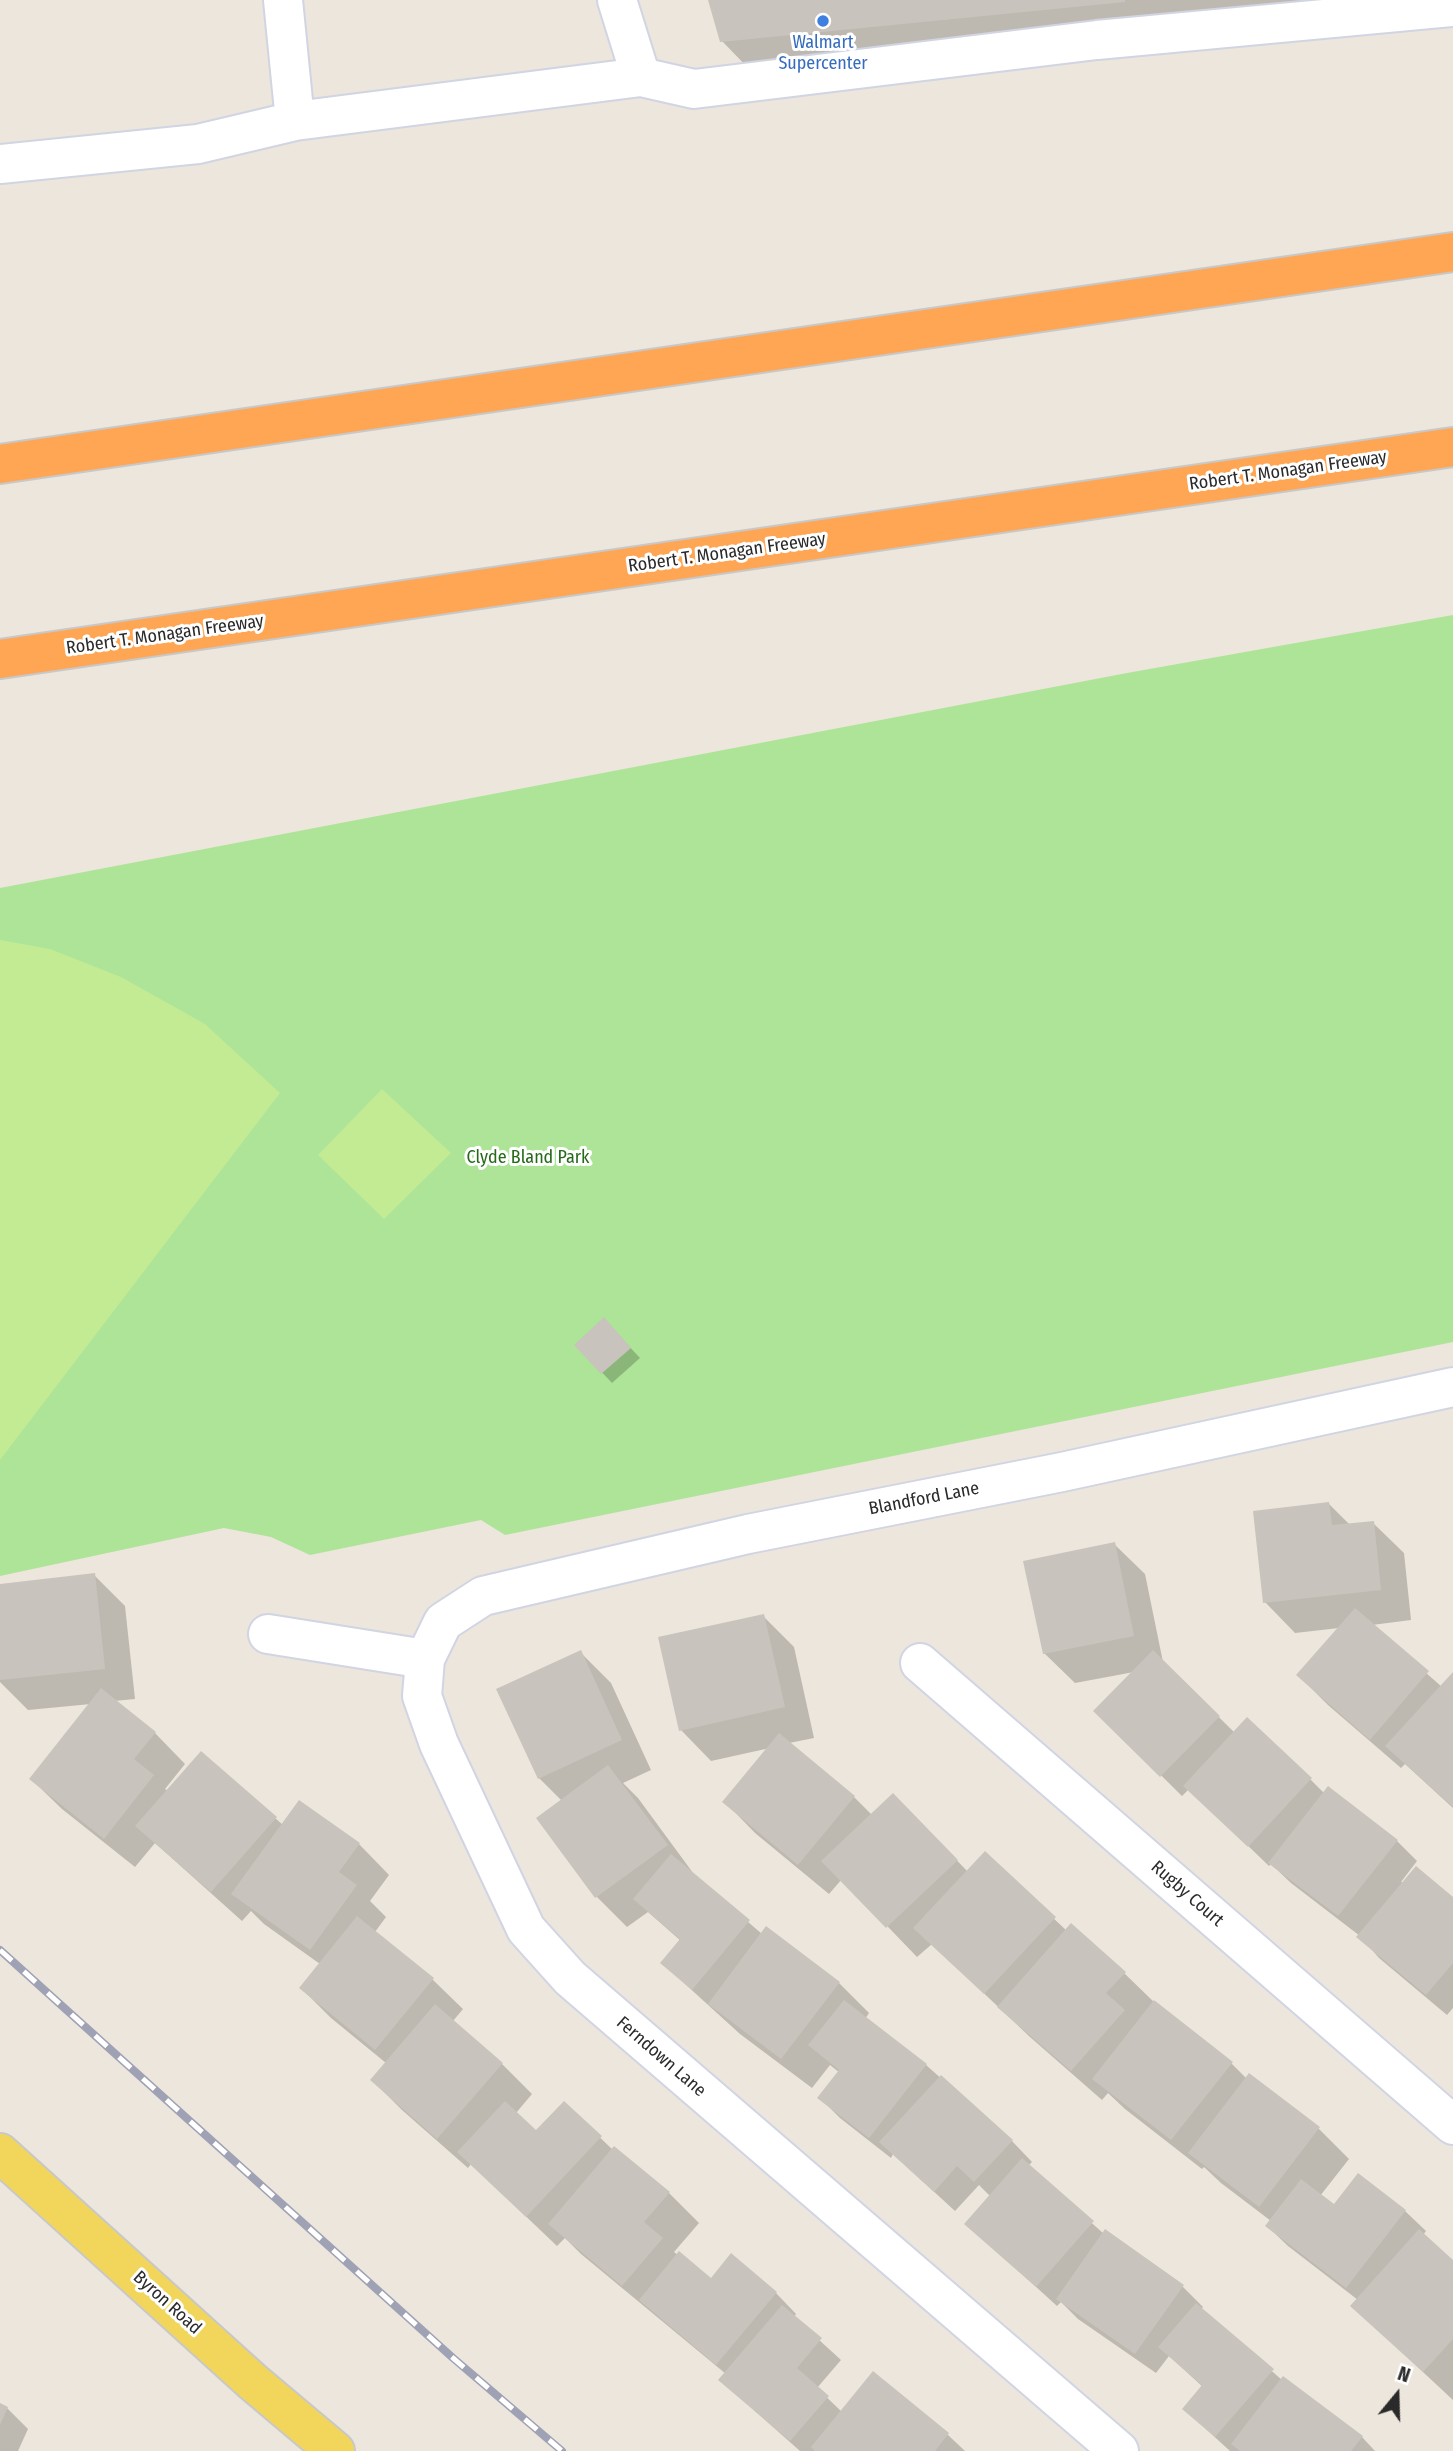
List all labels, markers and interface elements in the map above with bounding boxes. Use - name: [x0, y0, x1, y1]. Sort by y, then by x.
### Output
- marker: Walmart Supercenter: [815, 13, 831, 29]
- place label: Walmart Supercenter: [778, 32, 868, 74]
- street label: Robert T. Monagan Freeway: [1188, 446, 1388, 496]
- street label: Robert T. Monagan Freeway: [627, 528, 827, 578]
- street label: Robert T. Monagan Freeway: [65, 610, 265, 660]
- park label: Clyde Bland Park: [467, 1147, 589, 1169]
- street label: Blandford Lane: [867, 1478, 981, 1520]
- street label: Rugby Court: [1146, 1857, 1228, 1931]
- street label: Ferndown Lane: [612, 2012, 710, 2102]
- street label: Byron Road: [129, 2267, 205, 2339]
- north arrow: [1362, 2360, 1432, 2430]
- text: N: [1395, 2362, 1413, 2387]

